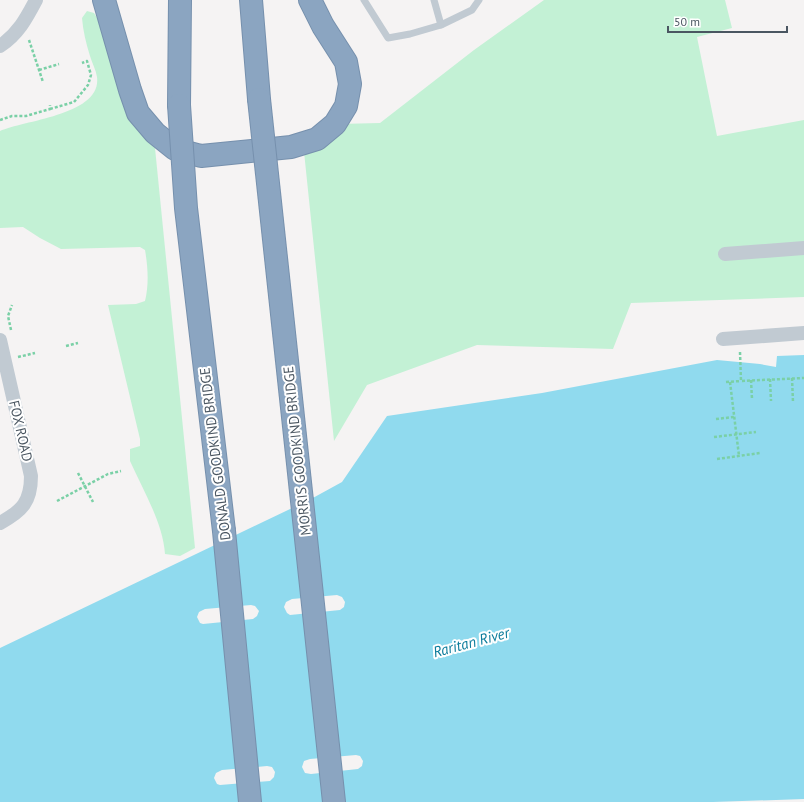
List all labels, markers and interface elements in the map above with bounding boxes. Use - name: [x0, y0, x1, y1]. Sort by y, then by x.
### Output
- scale bar: [668, 8, 787, 34]
- text: 50 m: [674, 14, 700, 29]
- street label: MORRIS GOODKIND BRIDGE: [279, 365, 315, 537]
- street label: DONALD GOODKIND BRIDGE: [195, 367, 235, 541]
- street label: FOX ROAD: [5, 399, 37, 463]
- water label: Raritan River: [431, 622, 512, 661]

